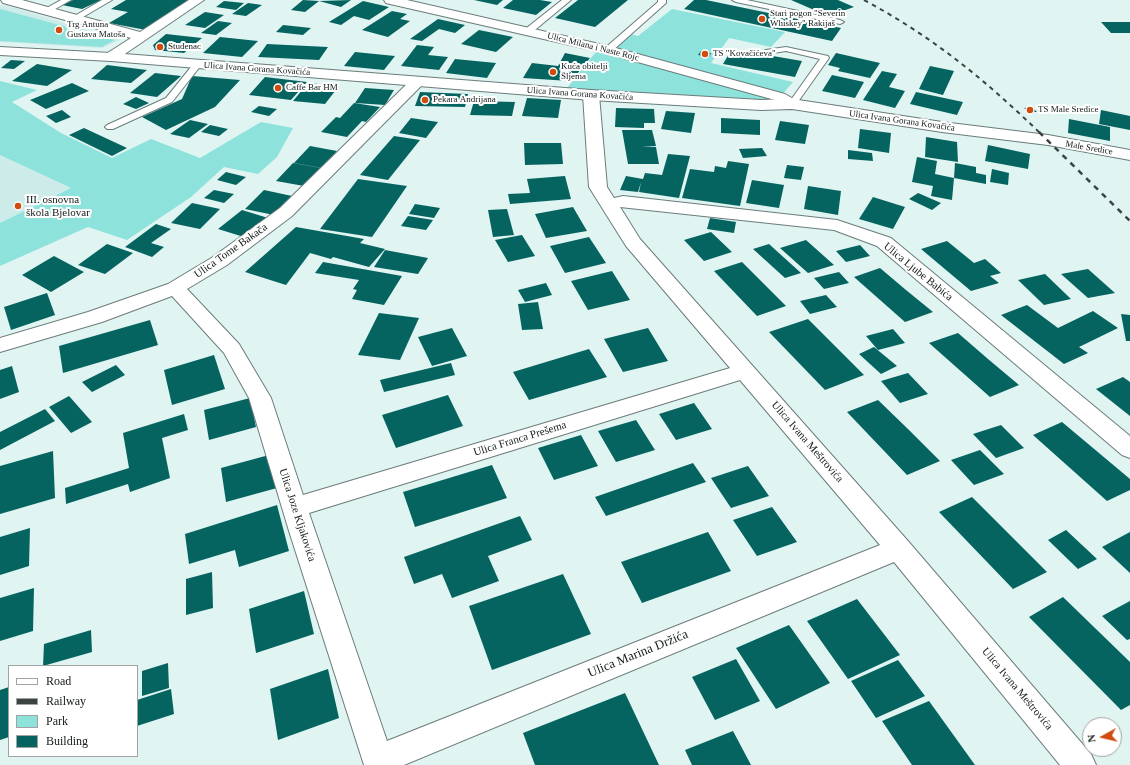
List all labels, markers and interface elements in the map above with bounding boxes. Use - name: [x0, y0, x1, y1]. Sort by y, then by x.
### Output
- place label: Stari pogon "Severin Whiskey" Rakijaš: [770, 9, 845, 30]
- marker: Stari pogon "Severin Whiskey" Rakijaš: [757, 14, 767, 24]
- place label: Trg Antuna Gustava Matoša: [67, 20, 125, 41]
- marker: Trg Antuna Gustava Matoša: [54, 25, 64, 35]
- street label: Ulica Milana i Naste Rojc: [546, 30, 640, 64]
- marker: Studenac: [155, 42, 165, 52]
- place label: Studenac: [168, 42, 201, 52]
- marker: TS "Kovačićeva": [700, 49, 710, 59]
- place label: TS "Kovačićeva": [713, 49, 776, 59]
- street label: Ulica Ivana Gorana Kovačića: [203, 60, 311, 78]
- place label: Kuća obitelji Šljema: [561, 62, 608, 83]
- marker: Kuća obitelji Šljema: [548, 67, 558, 77]
- marker: Caffe Bar HM: [273, 83, 283, 93]
- place label: Caffe Bar HM: [286, 83, 338, 93]
- street label: Ulica Ivana Gorana Kovačića: [526, 85, 634, 103]
- marker: Pekara Andrijana: [420, 95, 430, 105]
- place label: Pekara Andrijana: [433, 95, 496, 105]
- marker: TS Male Sredice: [1025, 105, 1035, 115]
- place label: TS Male Sredice: [1038, 105, 1098, 115]
- street label: Ulica Ivana Gorana Kovačića: [848, 108, 956, 134]
- street label: Male Sredice: [1065, 139, 1113, 157]
- place label: III. osnovna škola Bjelovar: [26, 193, 90, 219]
- marker: III. osnovna škola Bjelovar: [13, 201, 23, 211]
- street label: Ulica Tome Bakača: [192, 221, 270, 281]
- street label: Ulica Ljube Babića: [881, 240, 955, 304]
- street label: Ulica Ivana Meštrovića: [768, 399, 846, 485]
- street label: Ulica Franca Prešema: [472, 419, 568, 459]
- street label: Ulica Joze Kljakovića: [276, 467, 318, 563]
- street label: Ulica Marina Držića: [586, 627, 690, 681]
- street label: Ulica Ivana Meštrovića: [979, 645, 1055, 733]
- legend: [8, 665, 138, 757]
- text: Road: [46, 674, 71, 688]
- text: Railway: [46, 694, 86, 708]
- text: Park: [46, 714, 68, 728]
- north arrow: [1082, 717, 1122, 757]
- text: Building: [46, 734, 88, 748]
- text: N: [1085, 734, 1098, 743]

